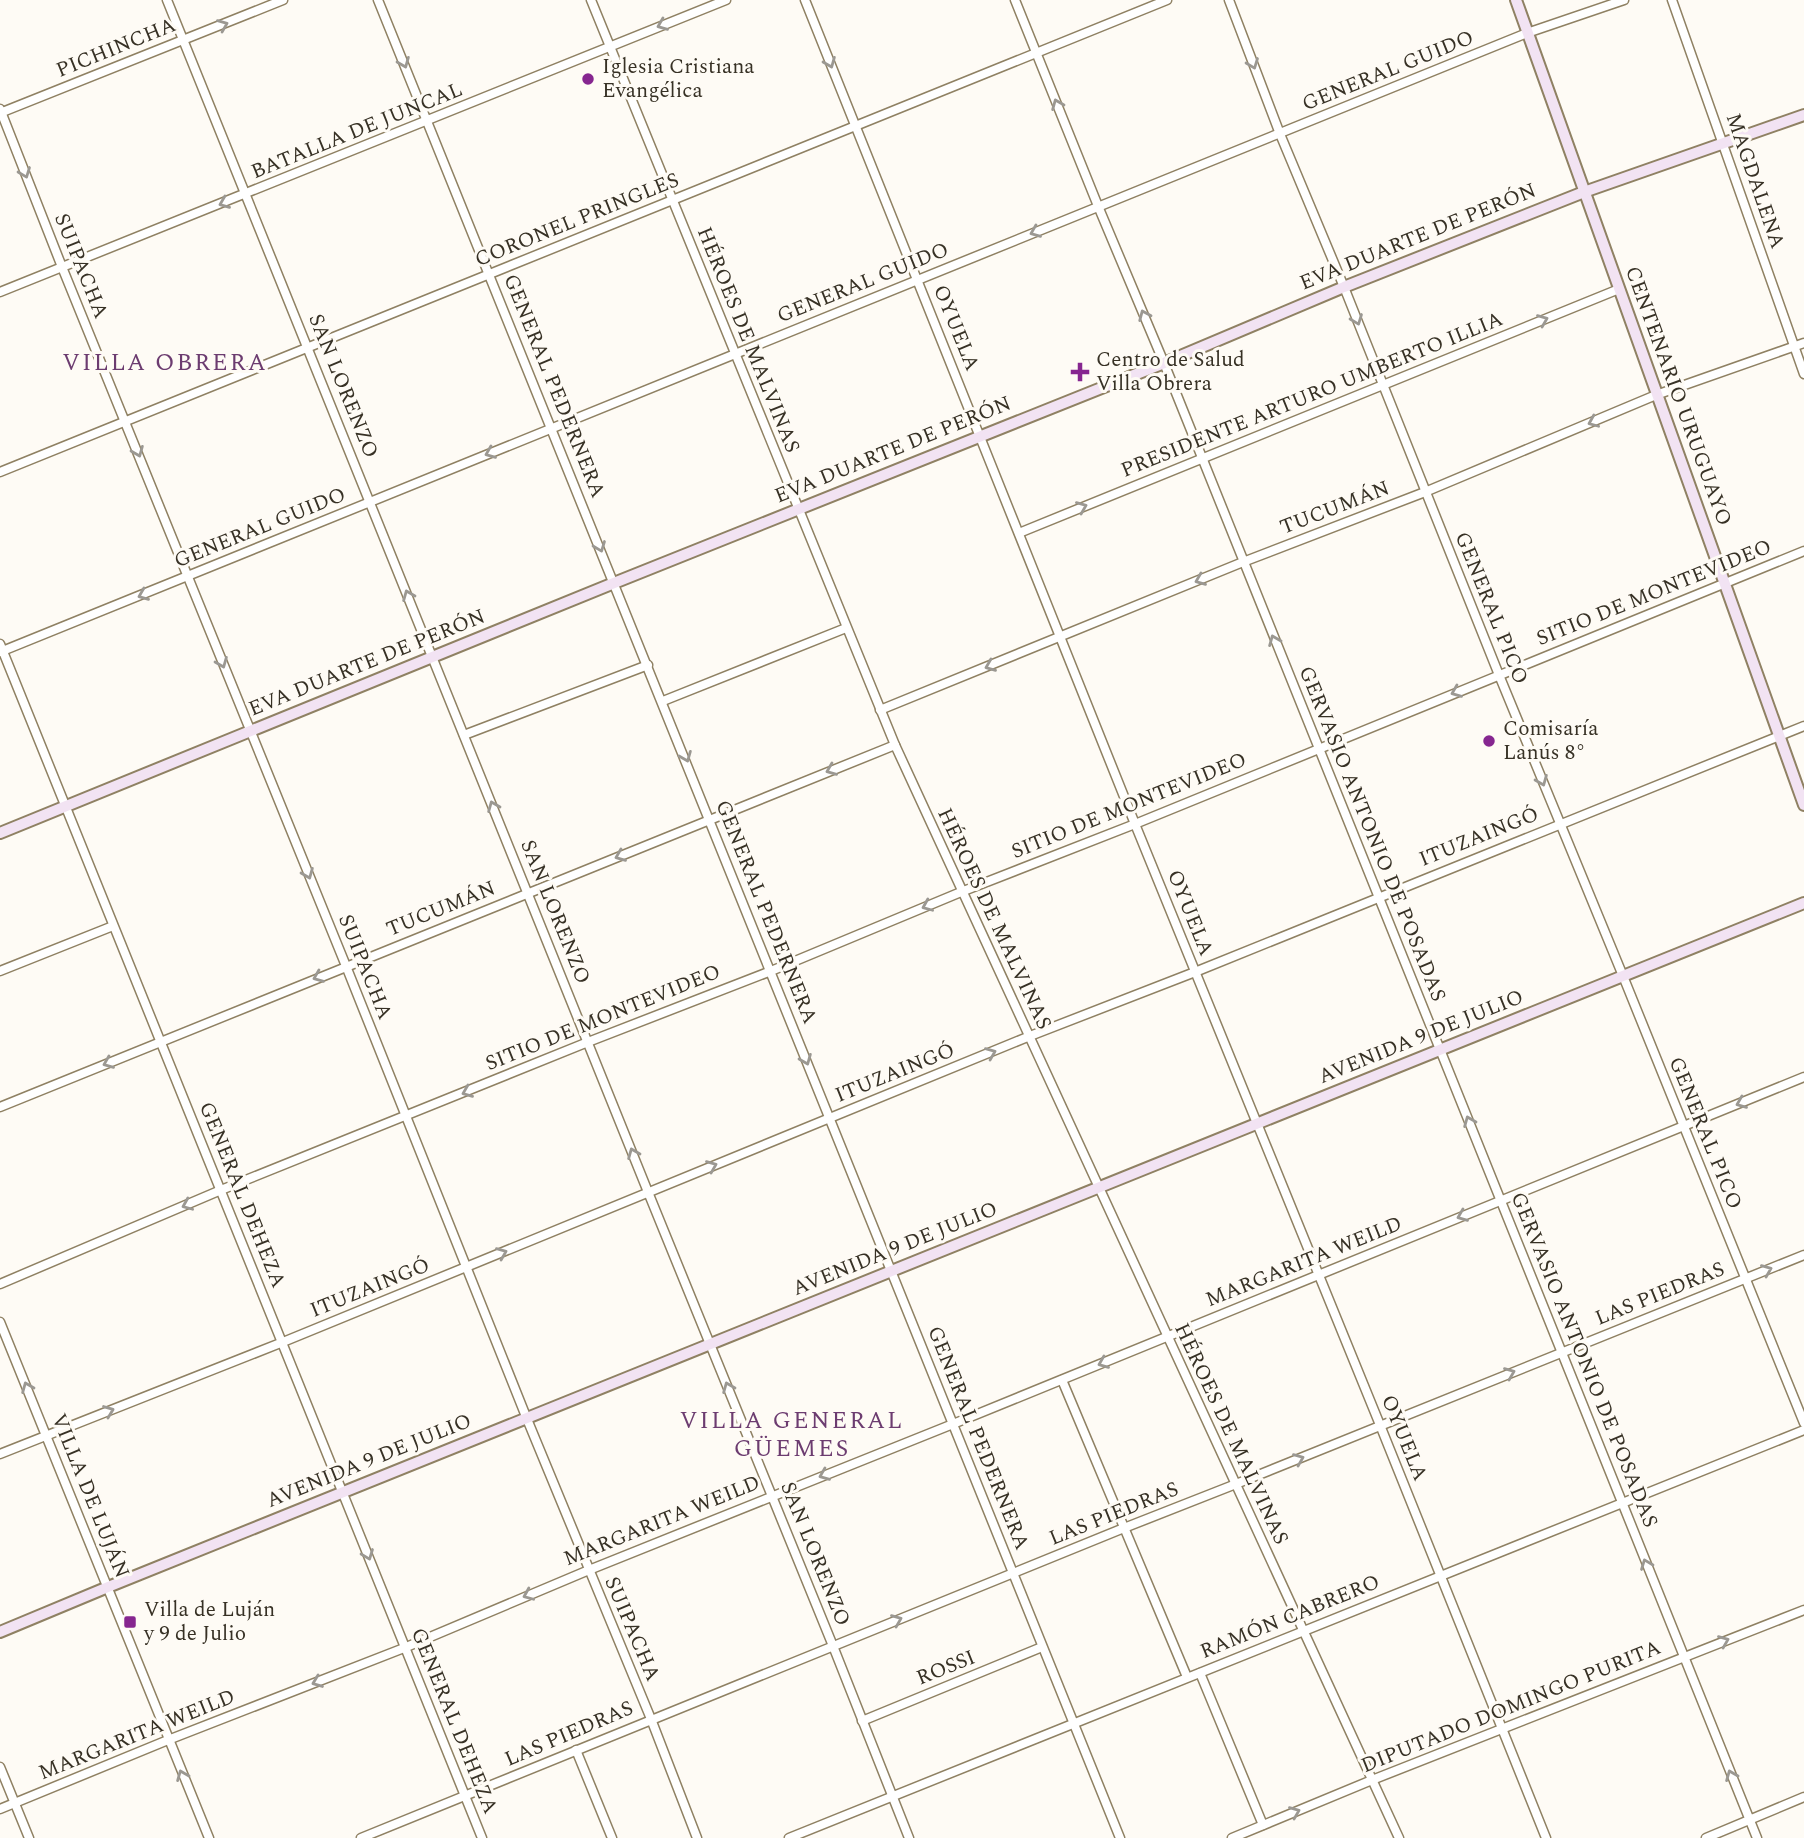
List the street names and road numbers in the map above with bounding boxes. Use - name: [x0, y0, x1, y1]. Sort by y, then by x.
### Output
- street label: PICHINCHA: [51, 9, 181, 87]
- street label: GENERAL GUIDO: [1297, 22, 1479, 120]
- street label: BATALLA DE JUNCAL: [246, 74, 468, 188]
- street label: MAGDALENA: [1717, 109, 1793, 253]
- street label: CORONEL PRINGLES: [470, 164, 684, 276]
- street label: EVA DUARTE DE PERÓN: [1295, 175, 1541, 299]
- street label: SUIPACHA: [45, 208, 117, 324]
- street label: HÉROES DE MALVINAS: [688, 222, 808, 458]
- street label: GENERAL GUIDO: [772, 234, 954, 332]
- street label: CENTENARIO URUGUAYO: [1616, 262, 1740, 530]
- street label: GENERAL PEDERNERA: [494, 269, 614, 503]
- street label: OYUELA: [924, 280, 988, 376]
- street label: PRESIDENTE ARTURO UMBERTO ILLIA: [1116, 303, 1508, 487]
- street label: SAN LORENZO: [299, 309, 387, 463]
- street label: EVA DUARTE DE PERÓN: [770, 388, 1016, 512]
- street label: TUCUMÁN: [1275, 472, 1395, 544]
- street label: GENERAL GUIDO: [169, 479, 351, 577]
- street label: GENERAL PICO: [1446, 527, 1536, 689]
- street label: SITIO DE MONTEVIDEO: [1532, 531, 1776, 655]
- street label: EVA DUARTE DE PERÓN: [244, 601, 490, 725]
- street label: GERVASIO ANTONIO DE POSADAS: [1290, 661, 1454, 1007]
- street label: SITIO DE MONTEVIDEO: [1007, 744, 1251, 868]
- street label: GENERAL PEDERNERA: [706, 795, 826, 1029]
- street label: ITUZAINGÓ: [1414, 798, 1544, 876]
- street label: HÉROES DE MALVINAS: [928, 803, 1060, 1035]
- street label: SAN LORENZO: [511, 835, 599, 989]
- street label: OYUELA: [1158, 865, 1222, 961]
- street label: TUCUMÁN: [381, 873, 501, 945]
- street label: SUIPACHA: [329, 909, 401, 1025]
- street label: SITIO DE MONTEVIDEO: [481, 956, 725, 1080]
- street label: AVENIDA 9 DE JULIO: [1313, 981, 1529, 1093]
- street label: ITUZAINGÓ: [830, 1034, 960, 1112]
- street label: GENERAL PICO: [1660, 1052, 1750, 1214]
- street label: GENERAL DEHEZA: [190, 1097, 294, 1293]
- street label: GERVASIO ANTONIO DE POSADAS: [1502, 1187, 1666, 1533]
- street label: AVENIDA 9 DE JULIO: [787, 1193, 1003, 1305]
- street label: MARGARITA WEILD: [1201, 1208, 1407, 1316]
- street label: ITUZAINGÓ: [305, 1249, 435, 1327]
- street label: LAS PIEDRAS: [1590, 1253, 1730, 1335]
- street label: HÉROES DE MALVINAS: [1165, 1318, 1297, 1550]
- street label: GENERAL PEDERNERA: [918, 1321, 1038, 1555]
- street label: OYUELA: [1372, 1390, 1436, 1486]
- street label: AVENIDA 9 DE JULIO: [261, 1405, 477, 1517]
- street label: VILLA DE LUJÁN: [42, 1409, 138, 1583]
- street label: MARGARITA WEILD: [559, 1467, 765, 1575]
- street label: LAS PIEDRAS: [1044, 1473, 1184, 1555]
- street label: SAN LORENZO: [771, 1477, 859, 1631]
- street label: RAMÓN CABRERO: [1195, 1566, 1385, 1668]
- street label: SUIPACHA: [596, 1572, 669, 1687]
- street label: GENERAL DEHEZA: [402, 1623, 506, 1819]
- street label: DIPUTADO DOMINGO PURITA: [1356, 1632, 1666, 1782]
- street label: ROSSI: [912, 1642, 980, 1694]
- street label: MARGARITA WEILD: [34, 1681, 240, 1789]
- street label: LAS PIEDRAS: [500, 1692, 638, 1776]

